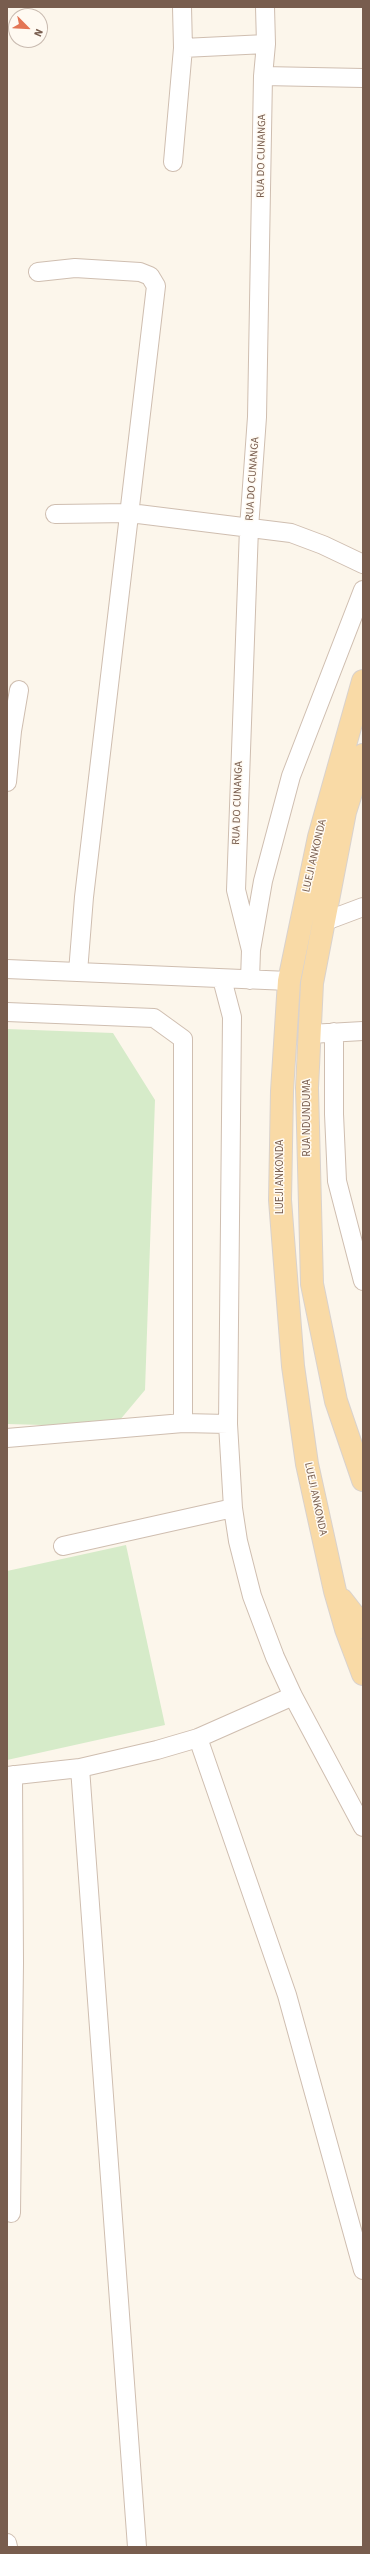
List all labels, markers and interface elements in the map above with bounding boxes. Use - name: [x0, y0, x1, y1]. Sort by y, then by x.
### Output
- north arrow: [8, 8, 48, 48]
- text: N: [30, 26, 47, 39]
- street label: RUA DO CUNANGA: [255, 114, 269, 198]
- street label: RUA DO CUNANGA: [243, 437, 263, 521]
- street label: RUA DO CUNANGA: [230, 761, 246, 845]
- street label: LUEJI ANKONDA: [300, 818, 330, 894]
- street label: RUA NDUNDUMA: [301, 1079, 315, 1157]
- street label: LUEJI ANKONDA: [274, 1140, 288, 1214]
- street label: LUEJI ANKONDA: [301, 1461, 329, 1537]

